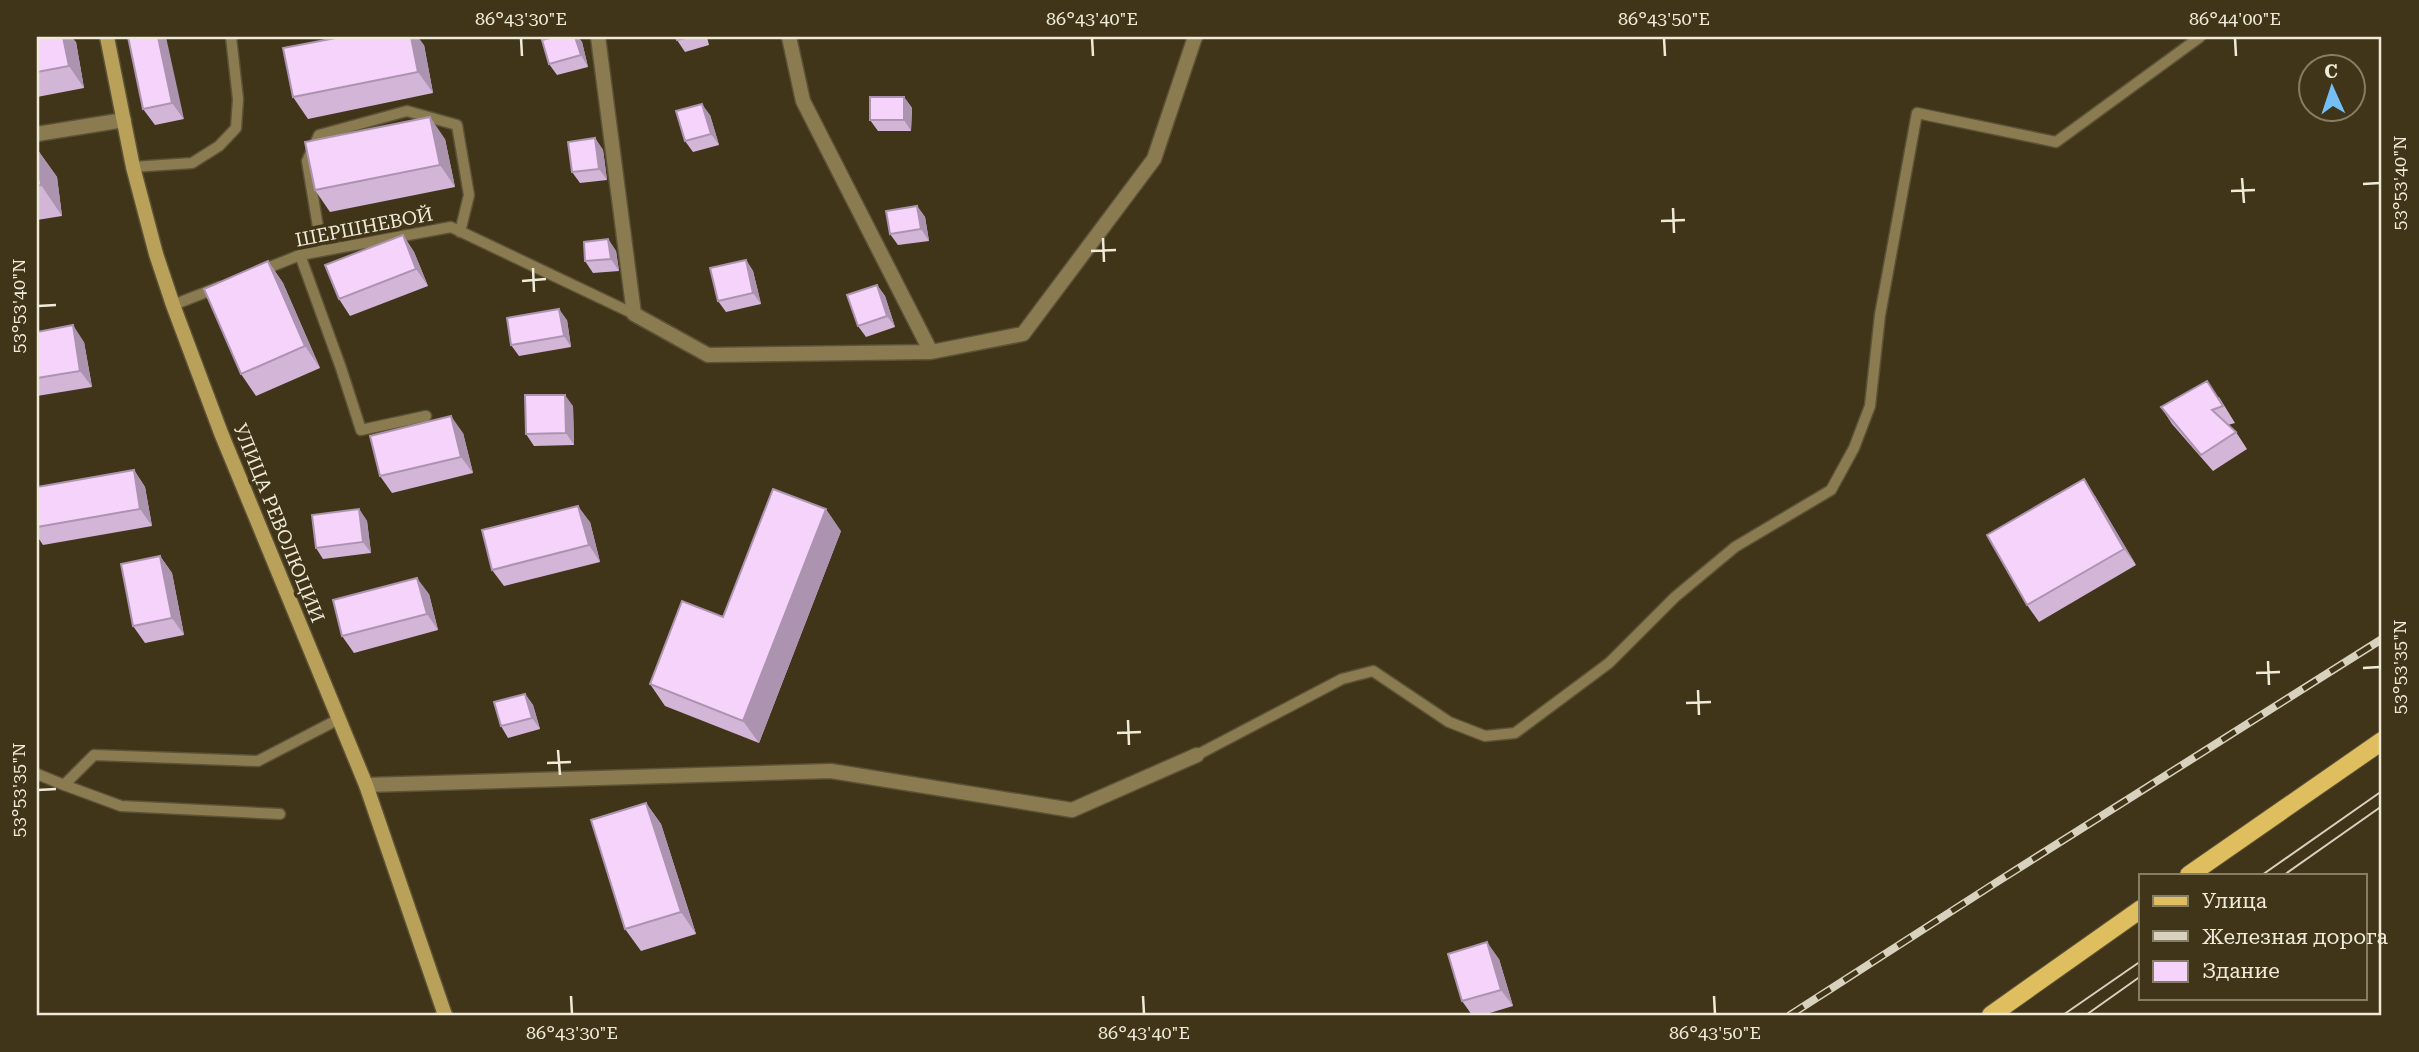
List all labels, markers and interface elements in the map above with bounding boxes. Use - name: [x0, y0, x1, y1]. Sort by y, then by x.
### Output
- text: 86°43'30"E: [475, 8, 567, 29]
- text: 86°43'40"E: [1046, 8, 1138, 29]
- text: 86°43'50"E: [1618, 8, 1710, 29]
- text: 86°44'00"E: [2189, 8, 2281, 29]
- north arrow: [2296, 52, 2366, 122]
- text: С: [2324, 60, 2338, 83]
- text: 53°53'40"N: [2389, 136, 2410, 230]
- street label: ШЕРШНЕВОЙ: [293, 202, 435, 252]
- text: 53°53'40"N: [8, 259, 29, 353]
- street label: УЛИЦА РЕВОЛЮЦИИ: [228, 420, 330, 626]
- text: 53°53'35"N: [2389, 620, 2410, 714]
- text: 53°53'35"N: [8, 743, 29, 837]
- legend: [2139, 874, 2366, 1000]
- text: Улица: [2202, 889, 2268, 913]
- text: Железная дорога: [2202, 925, 2388, 949]
- text: Здание: [2202, 959, 2280, 983]
- text: 86°43'30"E: [526, 1022, 618, 1043]
- text: 86°43'40"E: [1098, 1022, 1190, 1043]
- text: 86°43'50"E: [1669, 1022, 1761, 1043]

